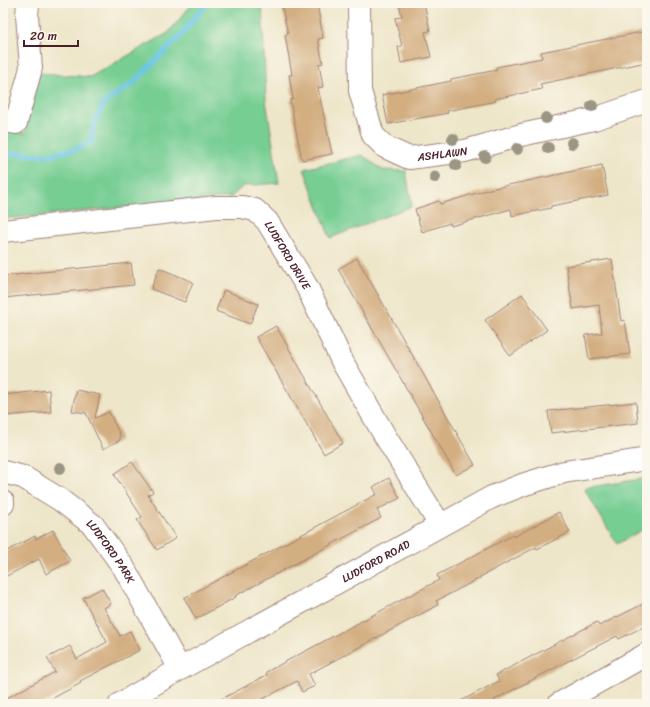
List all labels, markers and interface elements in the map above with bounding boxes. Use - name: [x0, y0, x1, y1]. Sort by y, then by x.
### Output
- scale bar: [24, 22, 78, 48]
- text: 20 m: [30, 25, 57, 47]
- street label: ASHLAWN: [415, 142, 469, 167]
- street label: LUDFORD DRIVE: [259, 217, 316, 294]
- street label: LUDFORD PARK: [82, 514, 140, 587]
- street label: LUDFORD ROAD: [338, 535, 414, 588]

